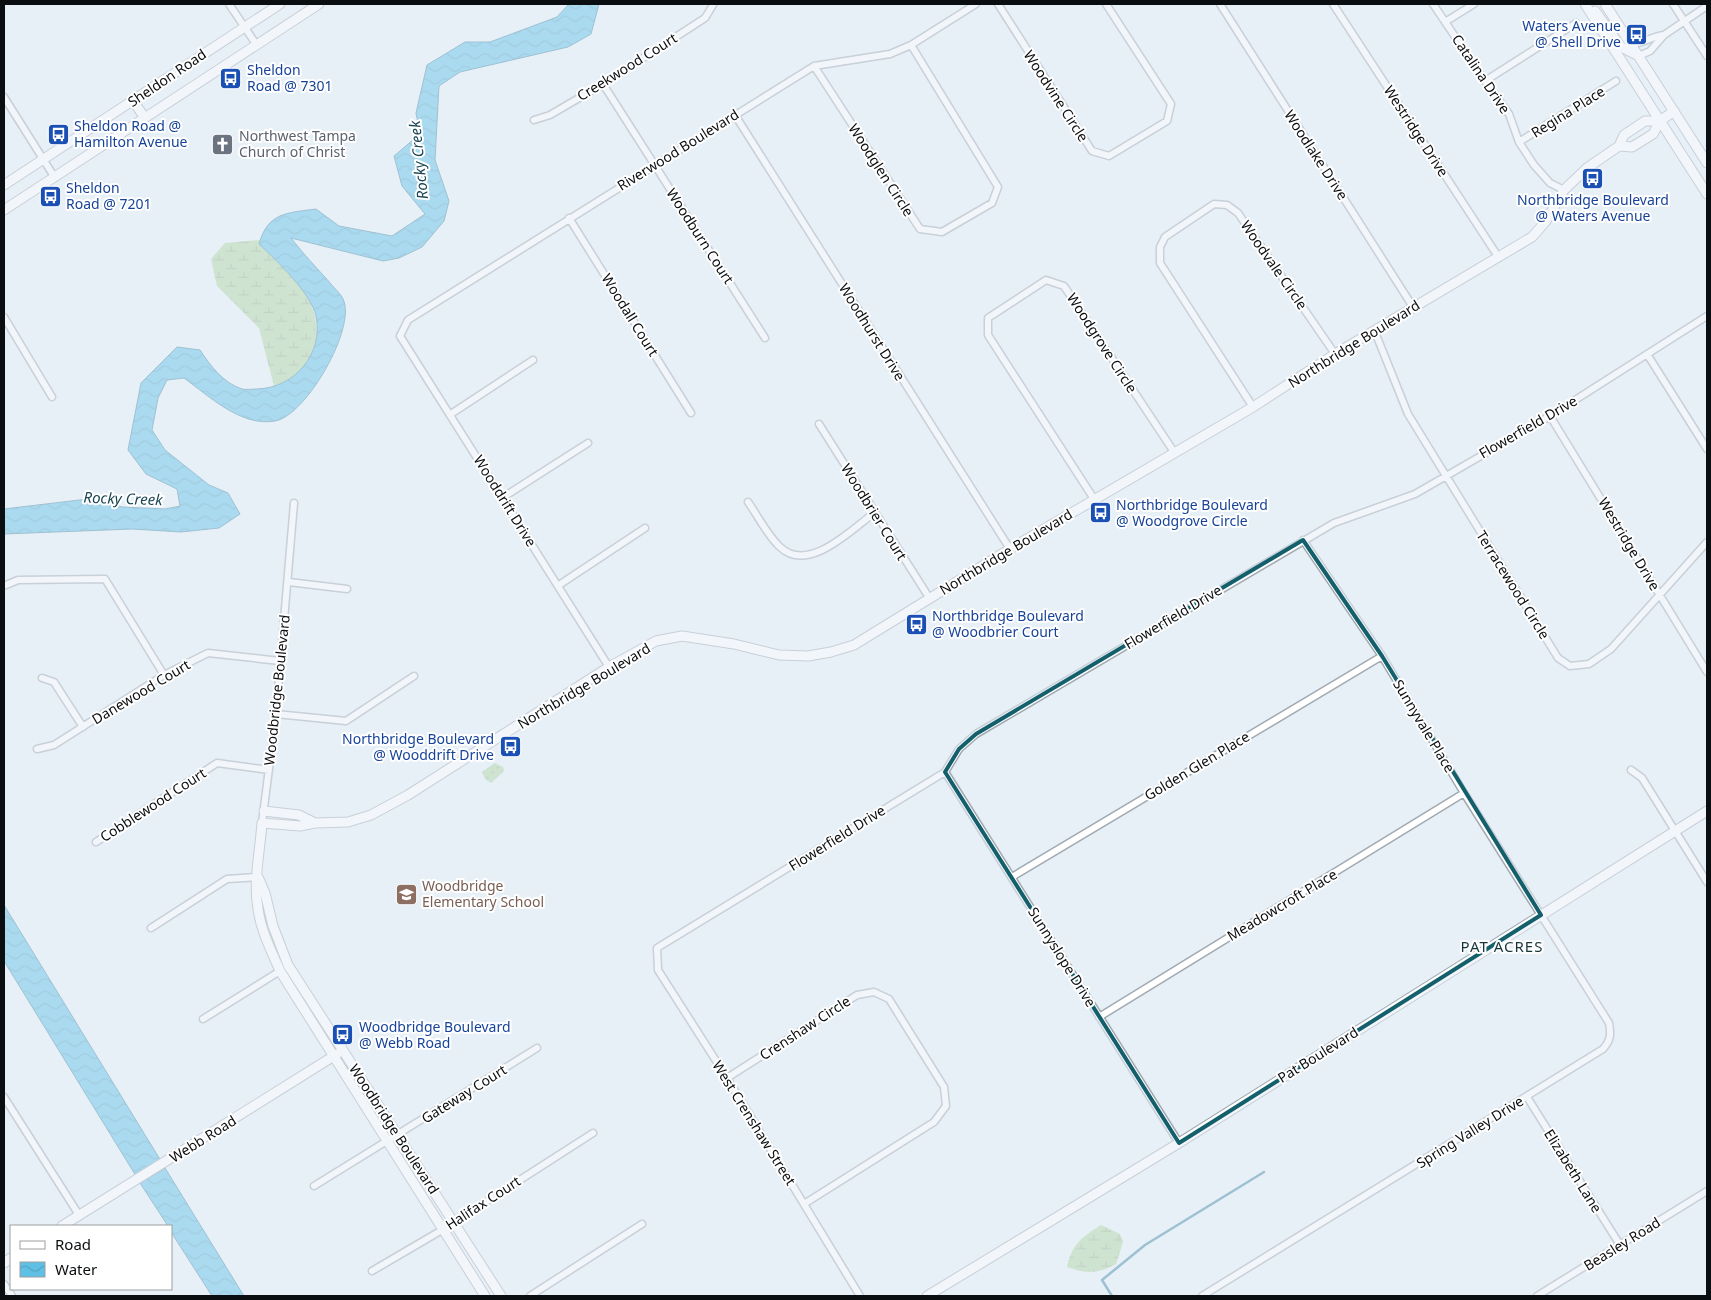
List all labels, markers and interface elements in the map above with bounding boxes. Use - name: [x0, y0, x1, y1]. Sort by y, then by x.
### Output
- place label: Waters Avenue @ Shell Drive: [1522, 16, 1621, 51]
- bus stop icon: Waters Avenue @ Shell Drive: [1625, 22, 1649, 46]
- street label: Creekwood Court: [573, 28, 680, 105]
- street label: Catalina Drive: [1448, 30, 1515, 117]
- street label: Sheldon Road: [124, 44, 210, 111]
- street label: Woodvine Circle: [1020, 46, 1093, 145]
- place label: Sheldon Road @ 7301: [247, 60, 333, 95]
- bus stop icon: Sheldon Road @ 7301: [219, 66, 243, 90]
- street label: Westridge Drive: [1380, 81, 1453, 180]
- street label: Regina Place: [1527, 81, 1608, 142]
- street label: Riverwood Boulevard: [613, 104, 742, 195]
- street label: Woodlake Drive: [1280, 106, 1353, 203]
- place label: Sheldon Road @ Hamilton Avenue: [74, 116, 188, 151]
- water label: Rocky Creek: [404, 119, 432, 200]
- street label: Woodglen Circle: [844, 120, 919, 220]
- bus stop icon: Sheldon Road @ Hamilton Avenue: [46, 122, 70, 146]
- place label: Northwest Tampa Church of Christ: [239, 126, 356, 161]
- church icon: Northwest Tampa Church of Christ: [211, 132, 235, 156]
- bus stop icon: Northbridge Boulevard @ Waters Avenue: [1581, 166, 1605, 190]
- place label: Sheldon Road @ 7201: [66, 178, 152, 213]
- bus stop icon: Sheldon Road @ 7201: [38, 184, 62, 208]
- street label: Woodburn Court: [662, 184, 738, 287]
- place label: Northbridge Boulevard @ Waters Avenue: [1517, 190, 1669, 225]
- street label: Woodvale Circle: [1237, 216, 1312, 313]
- street label: Woodall Court: [598, 270, 663, 360]
- street label: Woodhurst Drive: [835, 279, 910, 384]
- street label: Woodgrove Circle: [1063, 289, 1142, 396]
- street label: Northbridge Boulevard: [1284, 295, 1423, 392]
- street label: Flowerfield Drive: [1475, 391, 1580, 462]
- street label: Wooddrift Drive: [470, 451, 541, 550]
- street label: Woodbrier Court: [837, 460, 912, 564]
- water label: Rocky Creek: [83, 487, 163, 509]
- street label: Westridge Drive: [1594, 494, 1665, 594]
- place label: Northbridge Boulevard @ Woodgrove Circle: [1116, 495, 1268, 530]
- bus stop icon: Northbridge Boulevard @ Woodgrove Circle: [1088, 501, 1112, 525]
- street label: Northbridge Boulevard: [936, 504, 1076, 599]
- street label: Terracewood Circle: [1472, 527, 1555, 643]
- street label: Flowerfield Drive: [1120, 580, 1225, 653]
- place label: Northbridge Boulevard @ Woodbrier Court: [932, 606, 1084, 641]
- bus stop icon: Northbridge Boulevard @ Woodbrier Court: [904, 612, 928, 636]
- street label: Woodbridge Boulevard: [259, 614, 294, 766]
- street label: Northbridge Boulevard: [514, 638, 654, 733]
- street label: Danewood Court: [88, 655, 193, 728]
- street label: Sunnyvale Place: [1389, 676, 1460, 776]
- street label: Golden Glen Place: [1141, 727, 1253, 805]
- place label: Northbridge Boulevard @ Wooddrift Drive: [342, 729, 494, 764]
- bus stop icon: Northbridge Boulevard @ Wooddrift Drive: [498, 735, 522, 759]
- street label: Cobblewood Court: [96, 763, 209, 846]
- street label: Flowerfield Drive: [785, 800, 889, 875]
- street label: Meadowcroft Place: [1223, 864, 1340, 945]
- place label: Woodbridge Elementary School: [422, 876, 544, 911]
- school or university icon: Woodbridge Elementary School: [394, 882, 418, 906]
- street label: Sunnyslope Drive: [1024, 903, 1101, 1010]
- district label: PAT ACRES: [1461, 936, 1543, 956]
- street label: Crenshaw Circle: [756, 991, 854, 1064]
- place label: Woodbridge Boulevard @ Webb Road: [359, 1017, 511, 1052]
- street label: Pat Boulevard: [1274, 1022, 1362, 1087]
- bus stop icon: Woodbridge Boulevard @ Webb Road: [331, 1023, 355, 1047]
- street label: West Crenshaw Street: [708, 1057, 801, 1189]
- street label: Woodbridge Boulevard: [345, 1060, 444, 1197]
- street label: Gateway Court: [417, 1060, 510, 1127]
- street label: Spring Valley Drive: [1413, 1091, 1527, 1172]
- street label: Webb Road: [166, 1111, 240, 1167]
- street label: Elizabeth Lane: [1540, 1125, 1607, 1216]
- street label: Halifax Court: [441, 1171, 524, 1234]
- street label: Beasley Road: [1580, 1212, 1664, 1275]
- legend: [10, 1225, 172, 1290]
- text: Road: [55, 1234, 91, 1254]
- text: Water: [55, 1259, 97, 1279]

